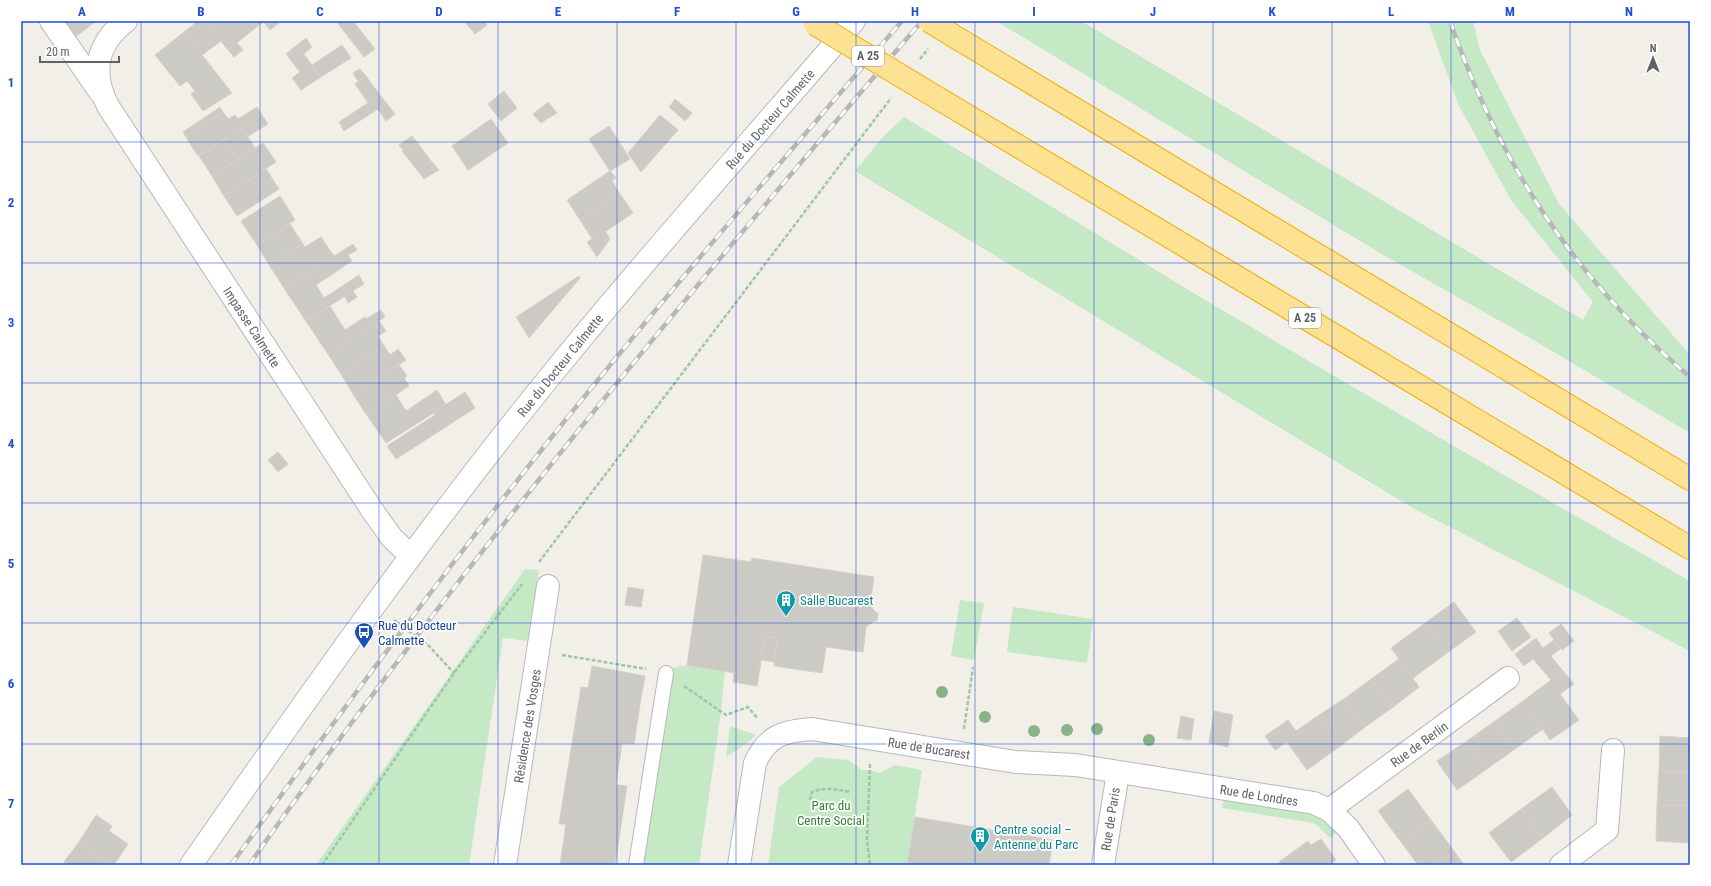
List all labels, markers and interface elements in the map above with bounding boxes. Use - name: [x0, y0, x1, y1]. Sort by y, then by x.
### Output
- text: A: [78, 4, 86, 19]
- text: B: [197, 4, 205, 19]
- text: C: [316, 4, 324, 19]
- text: D: [435, 4, 443, 19]
- text: E: [555, 4, 562, 19]
- text: F: [674, 4, 680, 19]
- text: G: [792, 4, 800, 19]
- text: H: [911, 4, 919, 19]
- text: I: [1032, 4, 1036, 19]
- text: J: [1150, 4, 1156, 19]
- text: K: [1268, 4, 1276, 19]
- text: L: [1388, 4, 1394, 19]
- text: M: [1505, 4, 1515, 19]
- text: N: [1625, 4, 1633, 19]
- scale bar: [40, 38, 119, 64]
- north arrow: [1633, 38, 1673, 78]
- text: N: [1650, 42, 1657, 55]
- text: 20 m: [46, 45, 70, 59]
- road number: A 25: [852, 46, 884, 66]
- street label: Rue du Docteur Calmette: [723, 66, 818, 172]
- text: 1: [8, 75, 14, 90]
- text: 2: [8, 195, 15, 210]
- street label: Impasse Calmette: [220, 284, 283, 370]
- road number: A 25: [1289, 308, 1321, 328]
- street label: Rue du Docteur Calmette: [514, 311, 606, 420]
- text: 3: [8, 315, 14, 330]
- text: 4: [8, 436, 15, 451]
- text: 5: [8, 556, 15, 571]
- building icon: Salle Bucarest: [775, 589, 797, 617]
- place label: Salle Bucarest: [800, 593, 873, 608]
- place label: Rue du Docteur Calmette: [378, 618, 456, 648]
- bus stop icon: Rue du Docteur Calmette: [353, 621, 375, 649]
- street label: Résidence des Vosges: [511, 668, 544, 784]
- text: 6: [8, 676, 15, 691]
- street label: Rue de Berlin: [1388, 719, 1451, 770]
- street label: Rue de Bucarest: [887, 735, 971, 762]
- street label: Rue de Londres: [1219, 782, 1299, 809]
- street label: Rue de Paris: [1098, 786, 1123, 852]
- text: 7: [8, 796, 15, 811]
- park label: Parc du Centre Social: [797, 798, 865, 828]
- place label: Centre social – Antenne du Parc: [994, 822, 1078, 852]
- building icon: Centre social – Antenne du Parc: [969, 825, 991, 853]

